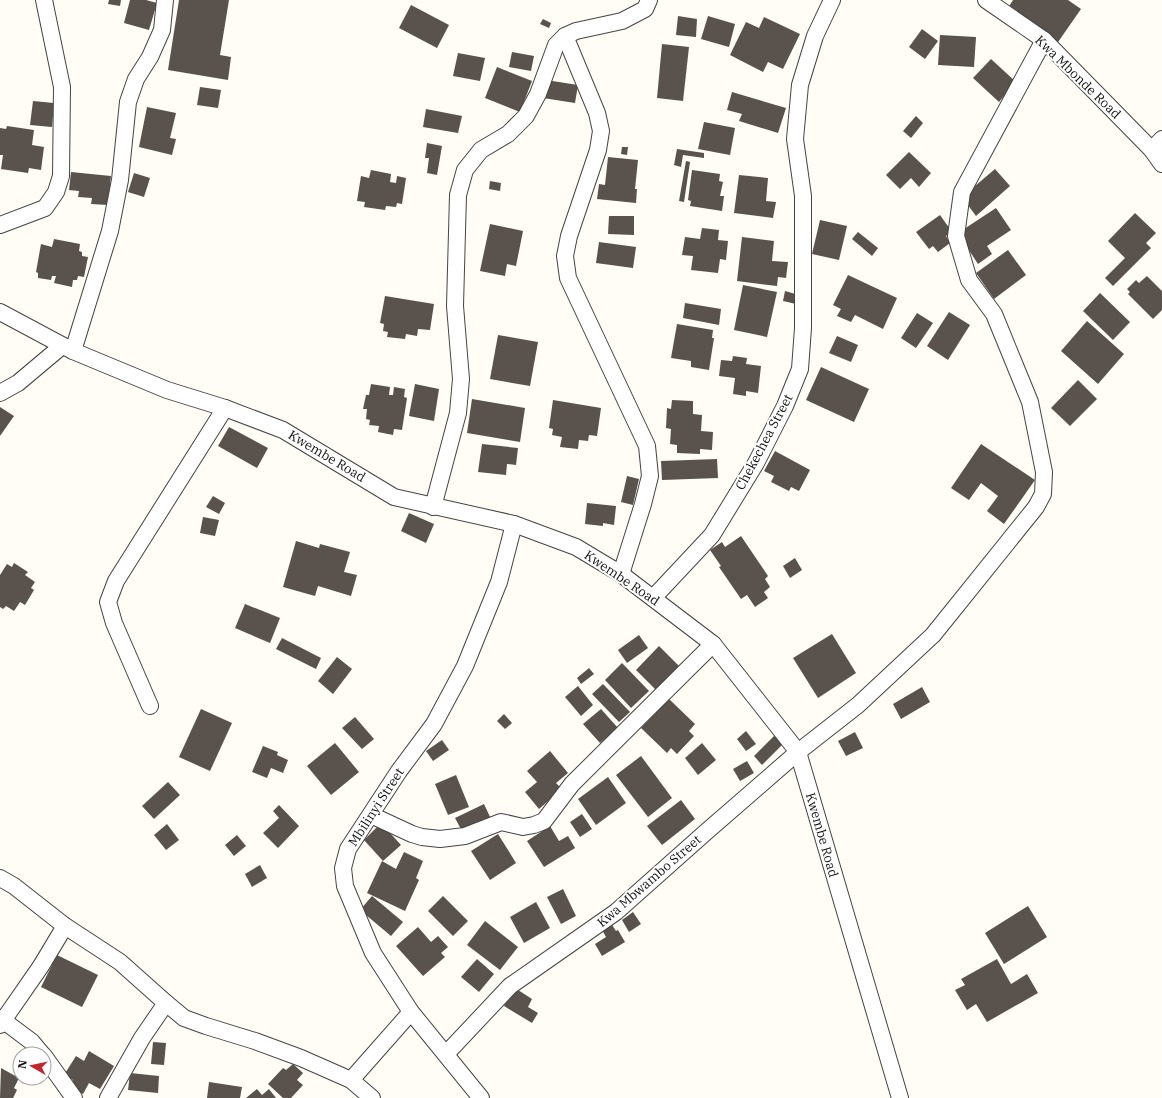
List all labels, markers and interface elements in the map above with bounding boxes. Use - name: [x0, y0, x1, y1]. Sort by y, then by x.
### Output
- street label: Kwa Mbonde Road: [1032, 32, 1125, 122]
- street label: Chekechea Street: [732, 391, 797, 493]
- street label: Kwembe Road: [285, 426, 369, 486]
- street label: Kwembe Road: [581, 547, 663, 609]
- street label: Mbilinyi Street: [344, 764, 408, 849]
- street label: Kwembe Road: [802, 791, 842, 879]
- street label: Kwa Mbwambo Street: [593, 831, 705, 931]
- north arrow: [12, 1046, 52, 1086]
- text: N: [15, 1059, 30, 1070]

